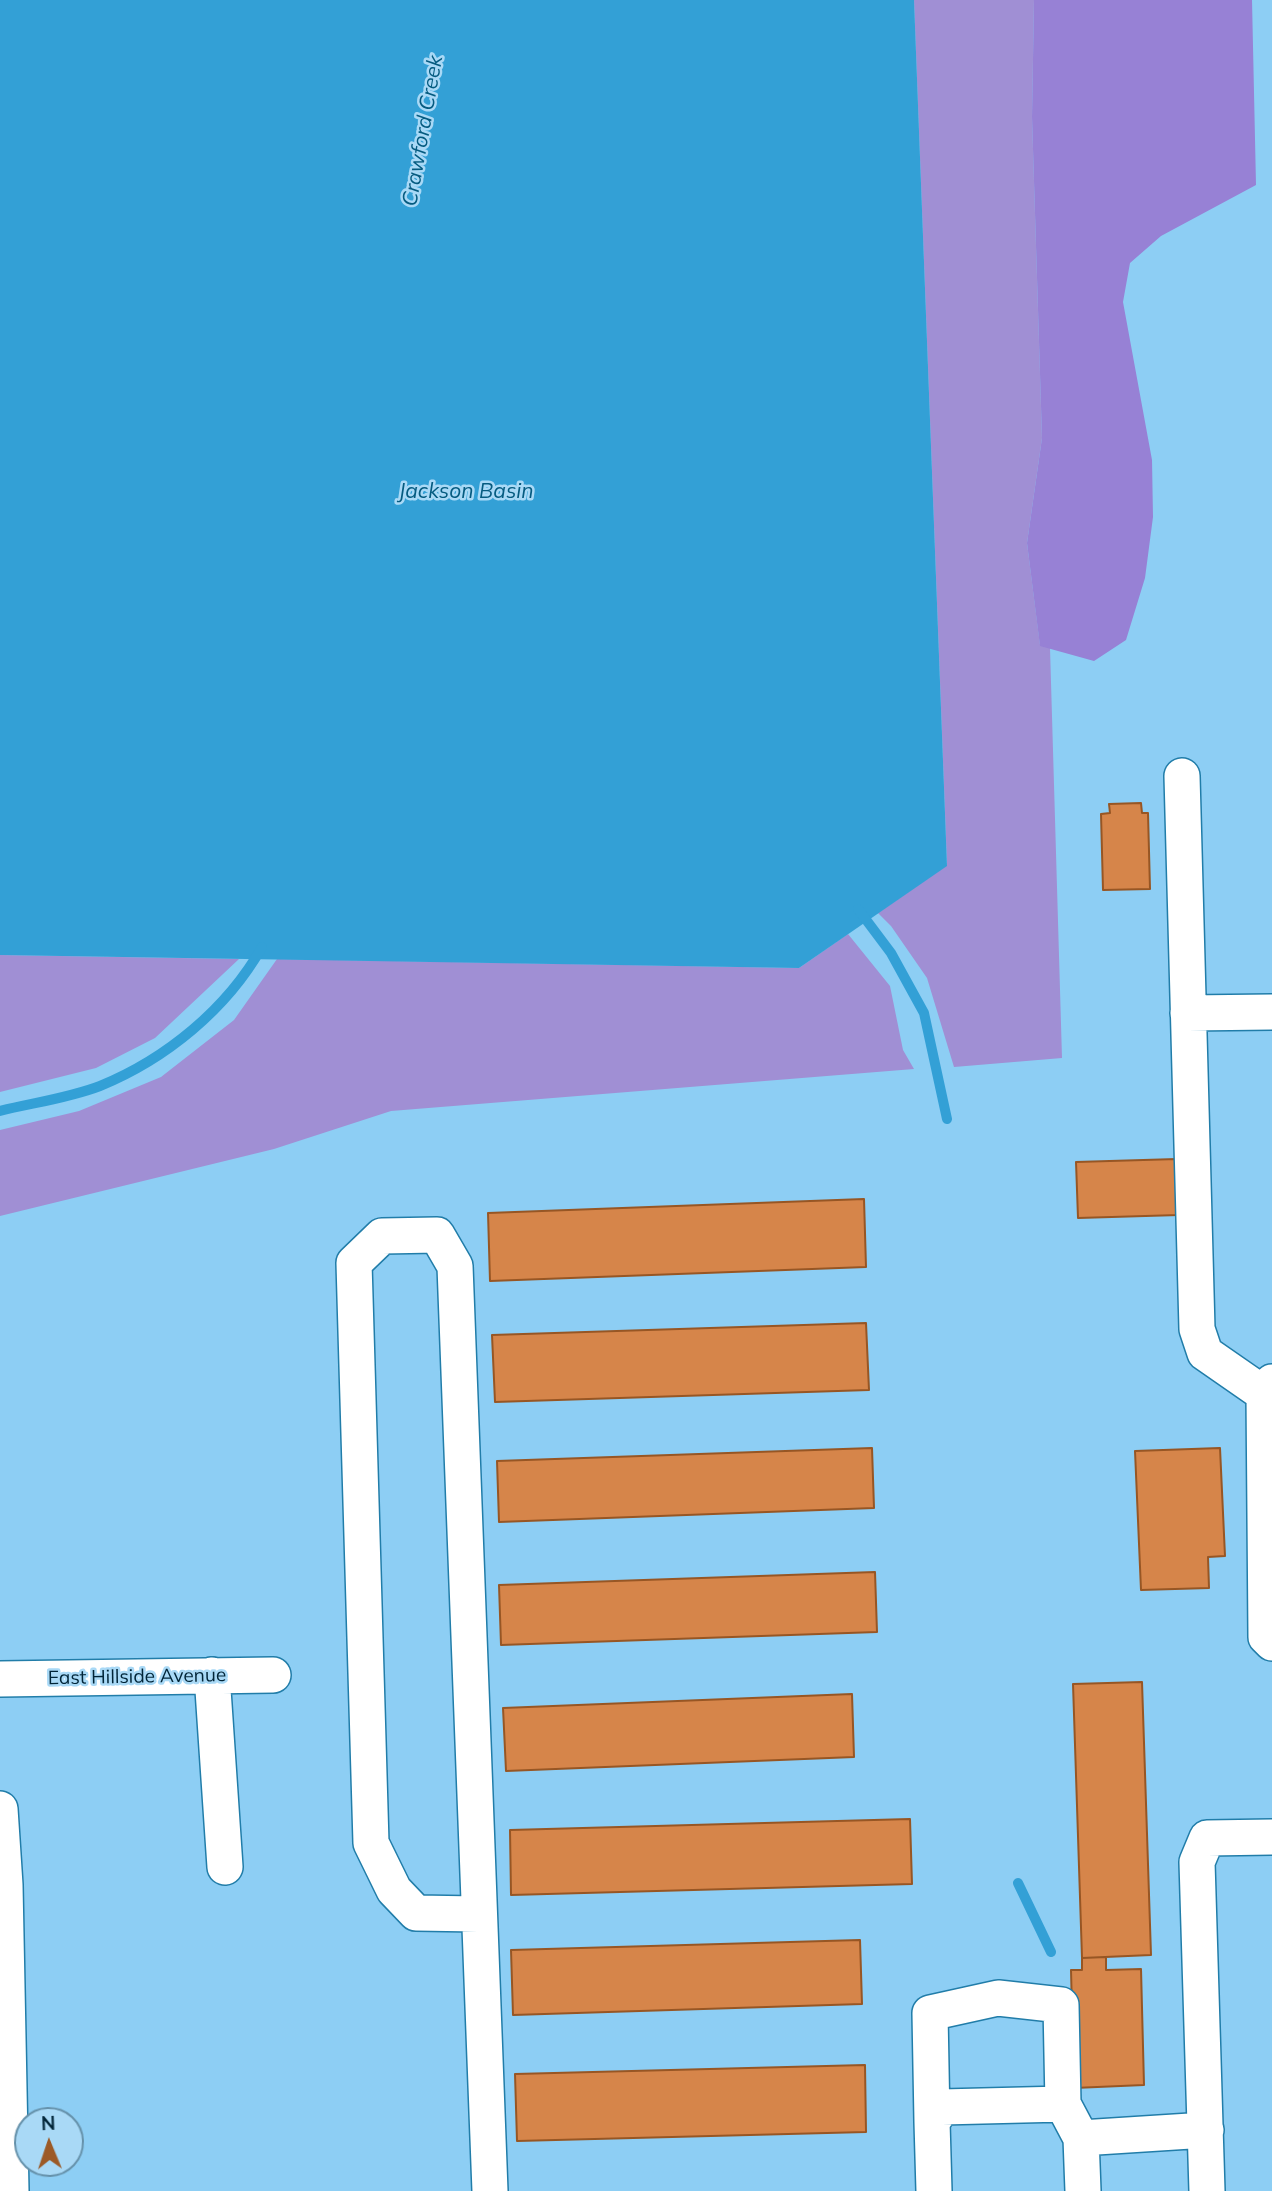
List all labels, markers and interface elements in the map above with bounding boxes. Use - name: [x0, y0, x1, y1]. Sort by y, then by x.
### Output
- water label: Crawford Creek: [397, 54, 449, 208]
- water label: Jackson Basin: [398, 479, 534, 505]
- street label: East Hillside Avenue: [48, 1664, 226, 1690]
- north arrow: [14, 2107, 84, 2177]
- text: N: [41, 2111, 56, 2135]

